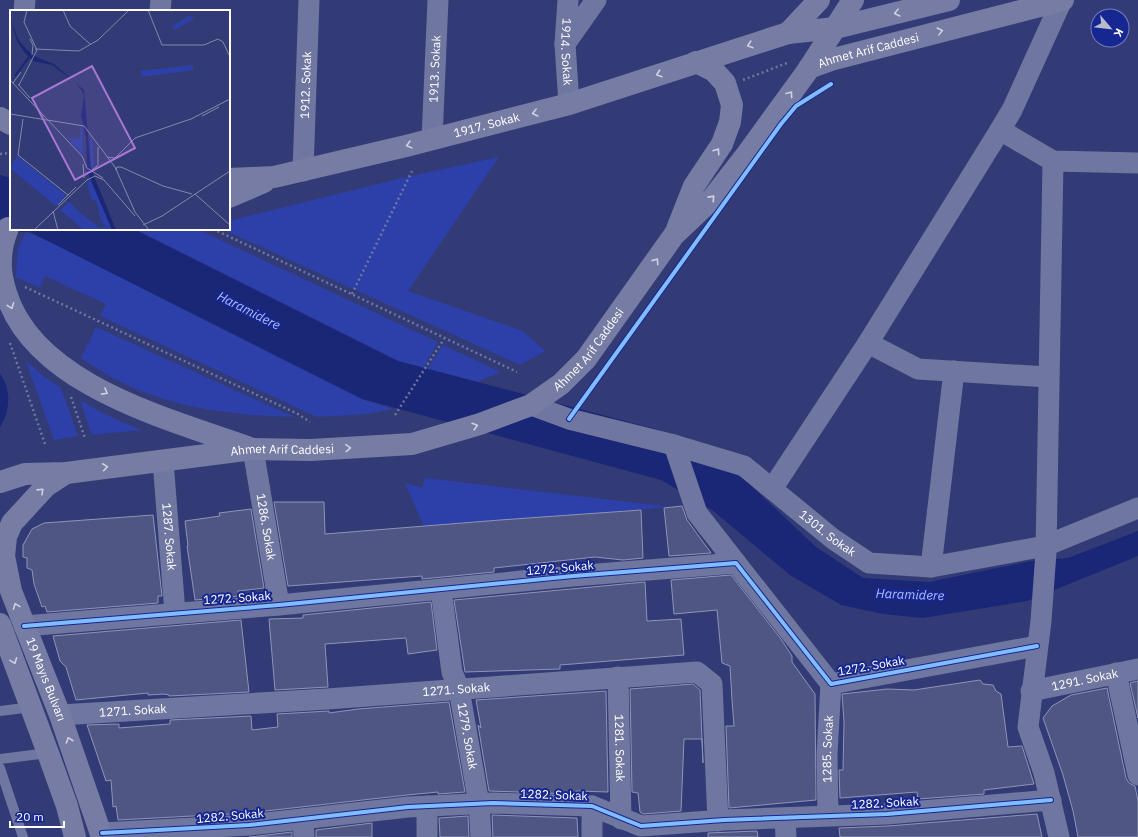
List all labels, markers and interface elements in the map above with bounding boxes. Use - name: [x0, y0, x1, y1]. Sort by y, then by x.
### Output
- one-way arrow: [894, 8, 901, 17]
- north arrow: [1090, 8, 1130, 48]
- inset map: [10, 10, 230, 230]
- street label: 1914. Sokak: [558, 18, 576, 87]
- text: K: [1111, 26, 1127, 40]
- one-way arrow: [937, 28, 944, 36]
- street label: Ahmet Arif Caddesi: [816, 29, 920, 71]
- street label: 1913. Sokak: [426, 34, 444, 103]
- one-way arrow: [747, 40, 754, 49]
- street label: 1912. Sokak: [297, 50, 314, 119]
- one-way arrow: [656, 69, 663, 78]
- one-way arrow: [785, 92, 792, 99]
- one-way arrow: [532, 108, 538, 116]
- street label: 1917. Sokak: [452, 109, 522, 140]
- one-way arrow: [406, 140, 413, 149]
- one-way arrow: [712, 148, 720, 155]
- one-way arrow: [707, 195, 715, 203]
- one-way arrow: [651, 258, 658, 265]
- water label: Haramidere: [214, 287, 284, 334]
- one-way arrow: [6, 303, 14, 310]
- street label: Ahmet Arif Caddesi: [550, 305, 627, 394]
- one-way arrow: [100, 388, 108, 395]
- one-way arrow: [471, 422, 478, 431]
- street label: Ahmet Arif Caddesi: [229, 441, 334, 459]
- one-way arrow: [345, 443, 351, 452]
- one-way arrow: [102, 463, 108, 472]
- one-way arrow: [36, 488, 44, 496]
- street label: 1286. Sokak: [254, 492, 280, 562]
- street label: 1287. Sokak: [159, 502, 180, 572]
- street label: 1301. Sokak: [796, 506, 860, 560]
- street label: 1272. Sokak: [526, 557, 595, 578]
- water label: Haramidere: [875, 585, 945, 604]
- street label: 1272. Sokak: [203, 588, 272, 607]
- one-way arrow: [13, 603, 21, 610]
- street label: 19 Mayıs Bulvarı: [23, 635, 69, 723]
- street label: 1272. Sokak: [836, 652, 906, 679]
- one-way arrow: [9, 657, 17, 664]
- street label: 1291. Sokak: [1050, 665, 1120, 694]
- street label: 1271. Sokak: [422, 679, 491, 699]
- street label: 1271. Sokak: [99, 701, 168, 720]
- street label: 1279. Sokak: [455, 701, 481, 771]
- street label: 1281. Sokak: [612, 714, 628, 783]
- street label: 1285. Sokak: [819, 714, 836, 783]
- one-way arrow: [65, 737, 73, 744]
- street label: 1282. Sokak: [520, 786, 589, 803]
- street label: 1282. Sokak: [851, 793, 920, 812]
- scale bar: [10, 803, 64, 829]
- street label: 1282. Sokak: [196, 805, 265, 826]
- text: 20 m: [16, 809, 44, 824]

